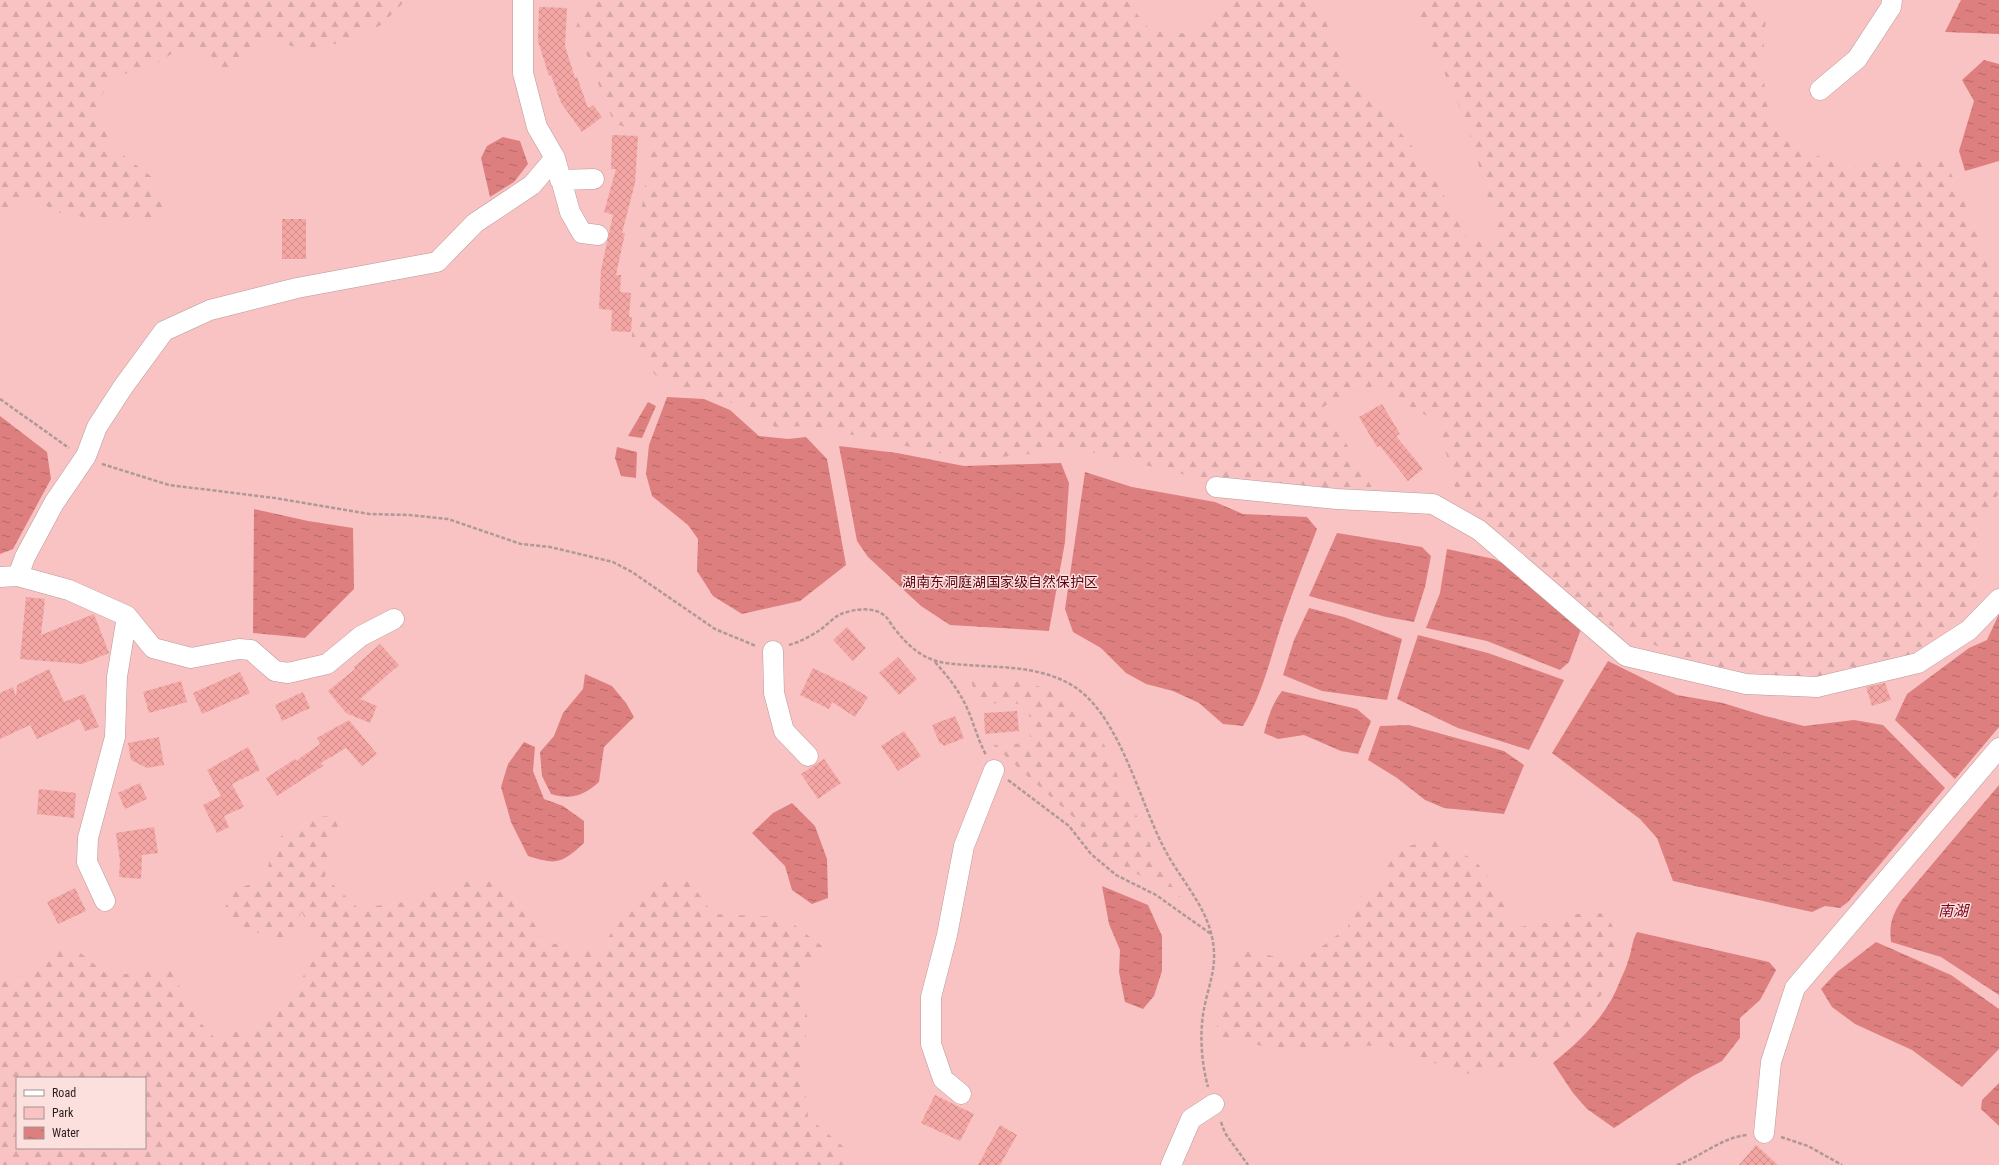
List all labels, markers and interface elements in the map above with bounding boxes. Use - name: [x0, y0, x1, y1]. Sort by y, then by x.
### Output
- park label: 湖南东洞庭湖国家级自然保护区: [902, 574, 1098, 590]
- water label: 南湖: [1938, 902, 1970, 920]
- legend: [16, 1077, 146, 1149]
- text: Road: [52, 1086, 76, 1100]
- text: Park: [52, 1106, 74, 1120]
- text: Water: [52, 1126, 80, 1140]

